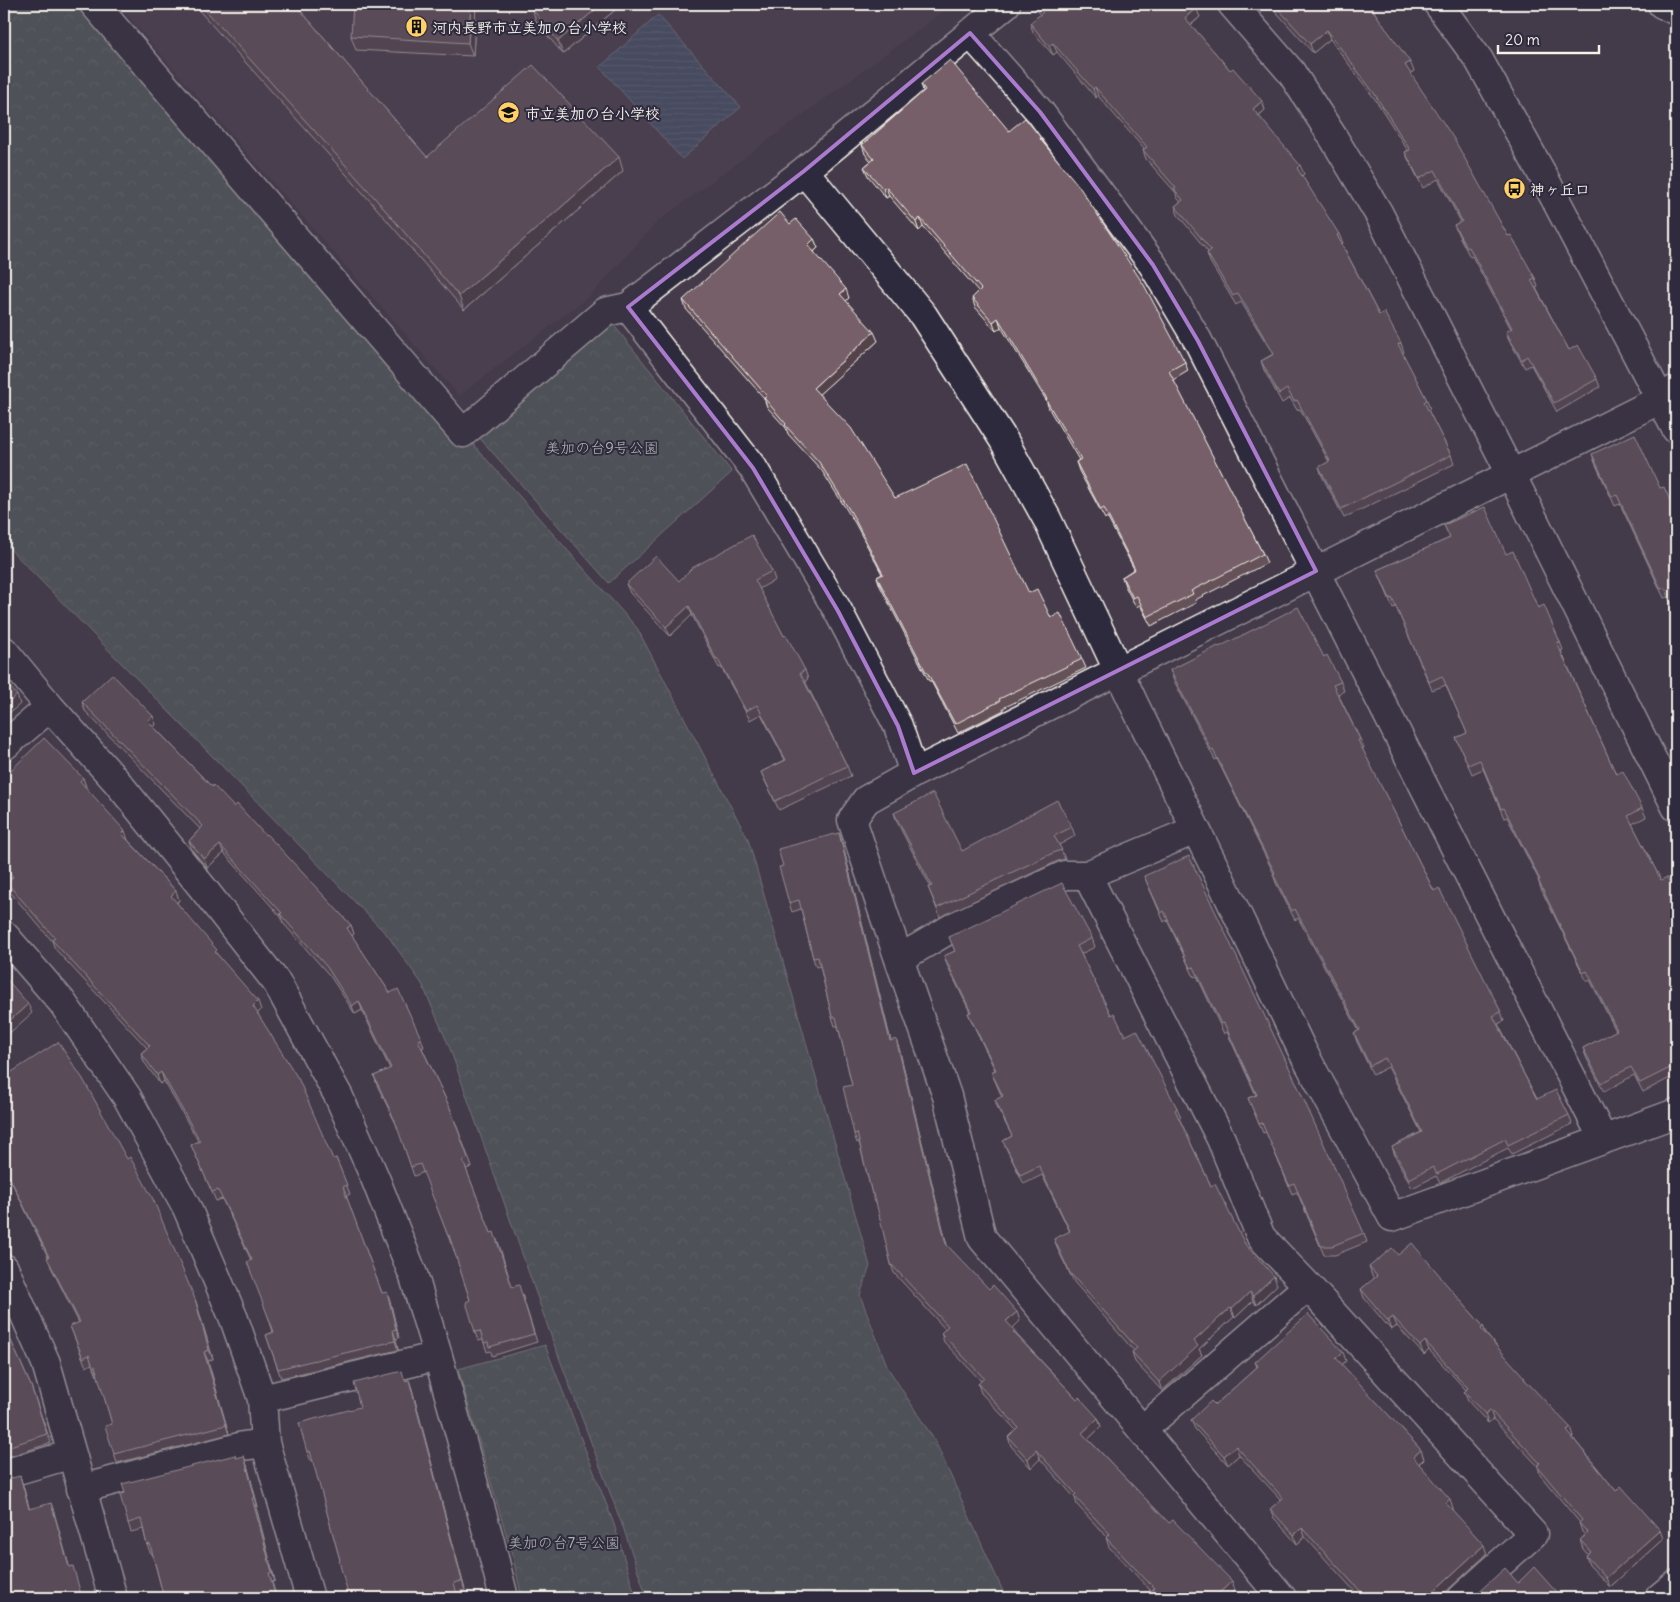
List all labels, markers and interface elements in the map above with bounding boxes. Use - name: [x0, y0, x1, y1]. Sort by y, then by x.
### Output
- building icon: 河内長野市立美加の台小学校: [404, 15, 428, 39]
- place label: 河内長野市立美加の台小学校: [432, 18, 627, 37]
- scale bar: [1498, 22, 1599, 54]
- text: 20 m: [1505, 30, 1540, 49]
- school or university icon: 市立美加の台小学校: [497, 101, 521, 125]
- place label: 市立美加の台小学校: [525, 104, 660, 123]
- bus stop icon: 神ヶ丘口: [1502, 177, 1526, 201]
- place label: 神ヶ丘口: [1530, 180, 1590, 199]
- park label: 美加の台9号公園: [545, 438, 659, 457]
- park label: 美加の台7号公園: [508, 1533, 620, 1552]

